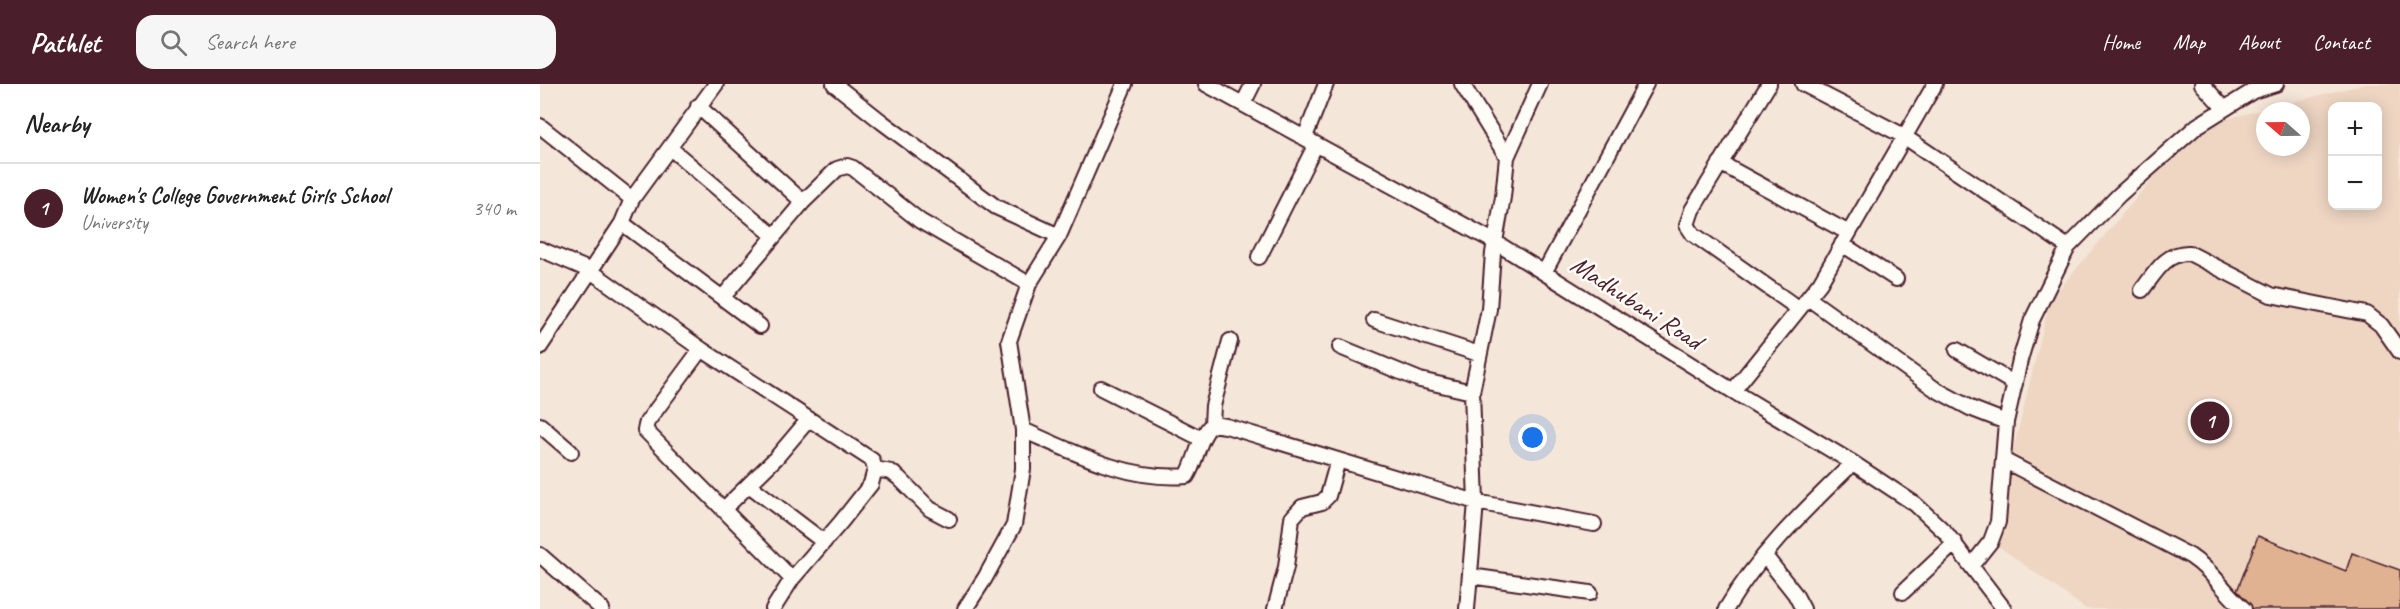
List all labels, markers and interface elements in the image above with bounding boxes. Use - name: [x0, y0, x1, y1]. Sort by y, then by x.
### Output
- search box: [136, 15, 556, 69]
- text: Pathlet: [30, 25, 100, 60]
- icon: search: [157, 26, 190, 59]
- text: Search here: [205, 28, 295, 56]
- text: Home: [2102, 29, 2140, 55]
- text: Map: [2173, 29, 2205, 55]
- text: About: [2238, 29, 2280, 55]
- text: Contact: [2313, 29, 2370, 55]
- north arrow: [2256, 102, 2310, 156]
- map controls: [2328, 102, 2382, 210]
- button: +: [2328, 102, 2382, 156]
- text: Nearby: [24, 107, 89, 140]
- button: −: [2328, 156, 2382, 210]
- text: Women's College Government Girls School: [81, 182, 389, 210]
- text: 1: [39, 196, 48, 221]
- text: 340 m: [473, 196, 516, 221]
- text: University: [81, 210, 148, 235]
- street label: Madhubani Road: [1565, 248, 1712, 359]
- pin: 1: [2190, 398, 2230, 444]
- your location: [1518, 423, 1547, 452]

